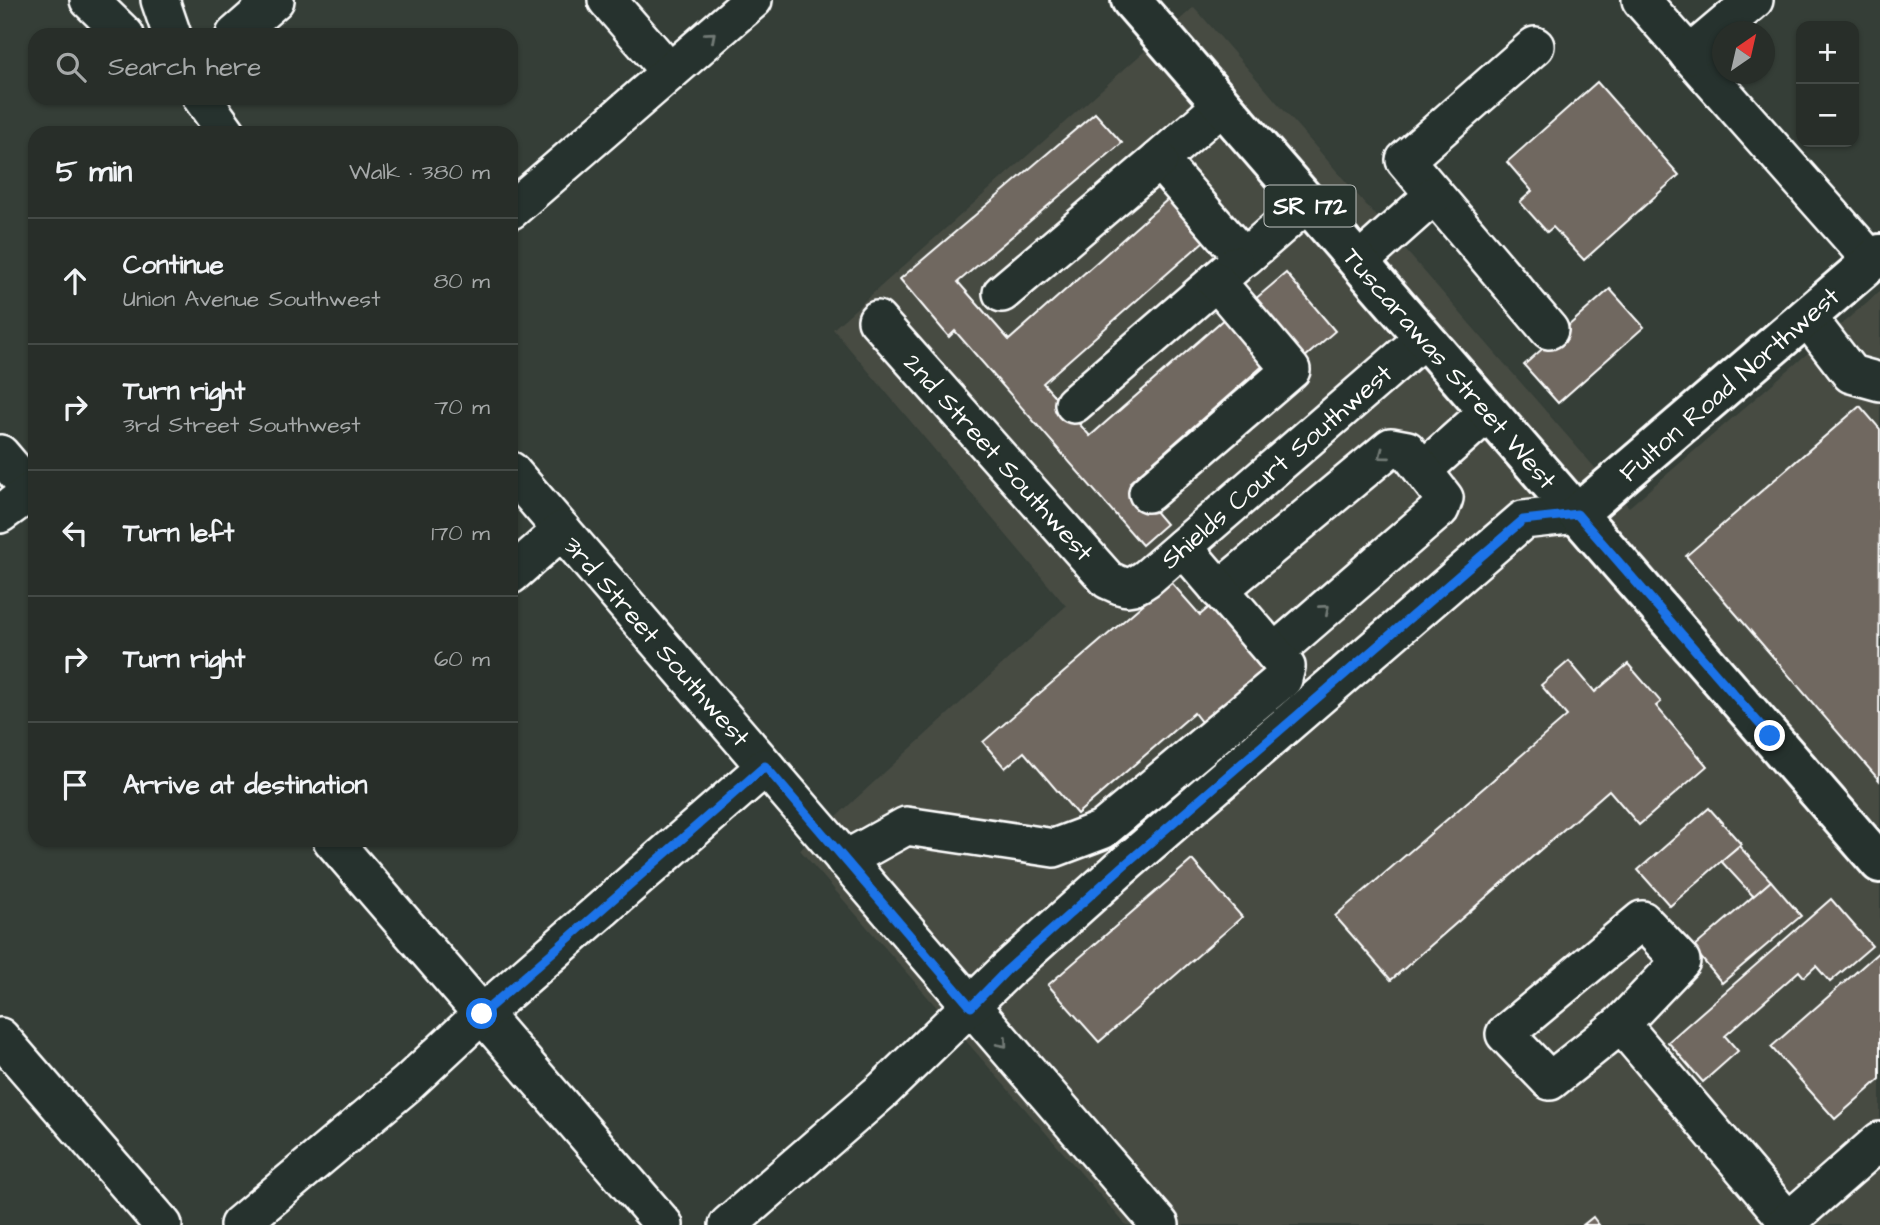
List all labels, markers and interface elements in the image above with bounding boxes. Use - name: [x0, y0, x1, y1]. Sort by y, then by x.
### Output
- north arrow: [1712, 21, 1775, 84]
- map controls: [1796, 21, 1859, 147]
- button: +: [1796, 21, 1859, 84]
- search box: [28, 28, 518, 105]
- one-way arrow: [703, 32, 716, 44]
- icon: search: [52, 48, 90, 86]
- text: Search here: [108, 49, 261, 85]
- button: −: [1796, 84, 1859, 147]
- text: 5 min: [56, 151, 132, 193]
- text: Walk · 380 m: [349, 156, 490, 188]
- road number: SR 172: [1264, 186, 1356, 226]
- street label: Tuscarawas Street West: [1334, 240, 1565, 498]
- text: Continue: [123, 247, 224, 283]
- icon: ahead: [56, 262, 94, 300]
- text: 80 m: [433, 265, 490, 297]
- street label: Fulton Road Northwest: [1612, 279, 1848, 491]
- text: Union Avenue Southwest: [123, 283, 380, 315]
- street label: 2nd Street Southwest: [895, 346, 1102, 570]
- street label: Shields Court Southwest: [1153, 356, 1401, 578]
- text: Turn right: [123, 373, 245, 409]
- icon: right: [56, 388, 94, 426]
- text: 70 m: [434, 391, 490, 423]
- text: 3rd Street Southwest: [123, 409, 361, 441]
- one-way arrow: [1378, 446, 1390, 459]
- icon: left: [56, 514, 94, 552]
- text: Turn left: [123, 515, 234, 551]
- text: 170 m: [431, 517, 490, 549]
- street label: 3rd Street Southwest: [555, 529, 758, 755]
- one-way arrow: [1317, 605, 1330, 617]
- icon: right: [56, 640, 94, 678]
- text: Turn right: [123, 641, 245, 677]
- text: 60 m: [434, 643, 490, 675]
- route end: [1754, 720, 1785, 751]
- icon: arrive: [56, 766, 94, 804]
- text: Arrive at destination: [123, 767, 368, 803]
- route start: [466, 998, 497, 1029]
- one-way arrow: [995, 1035, 1007, 1048]

